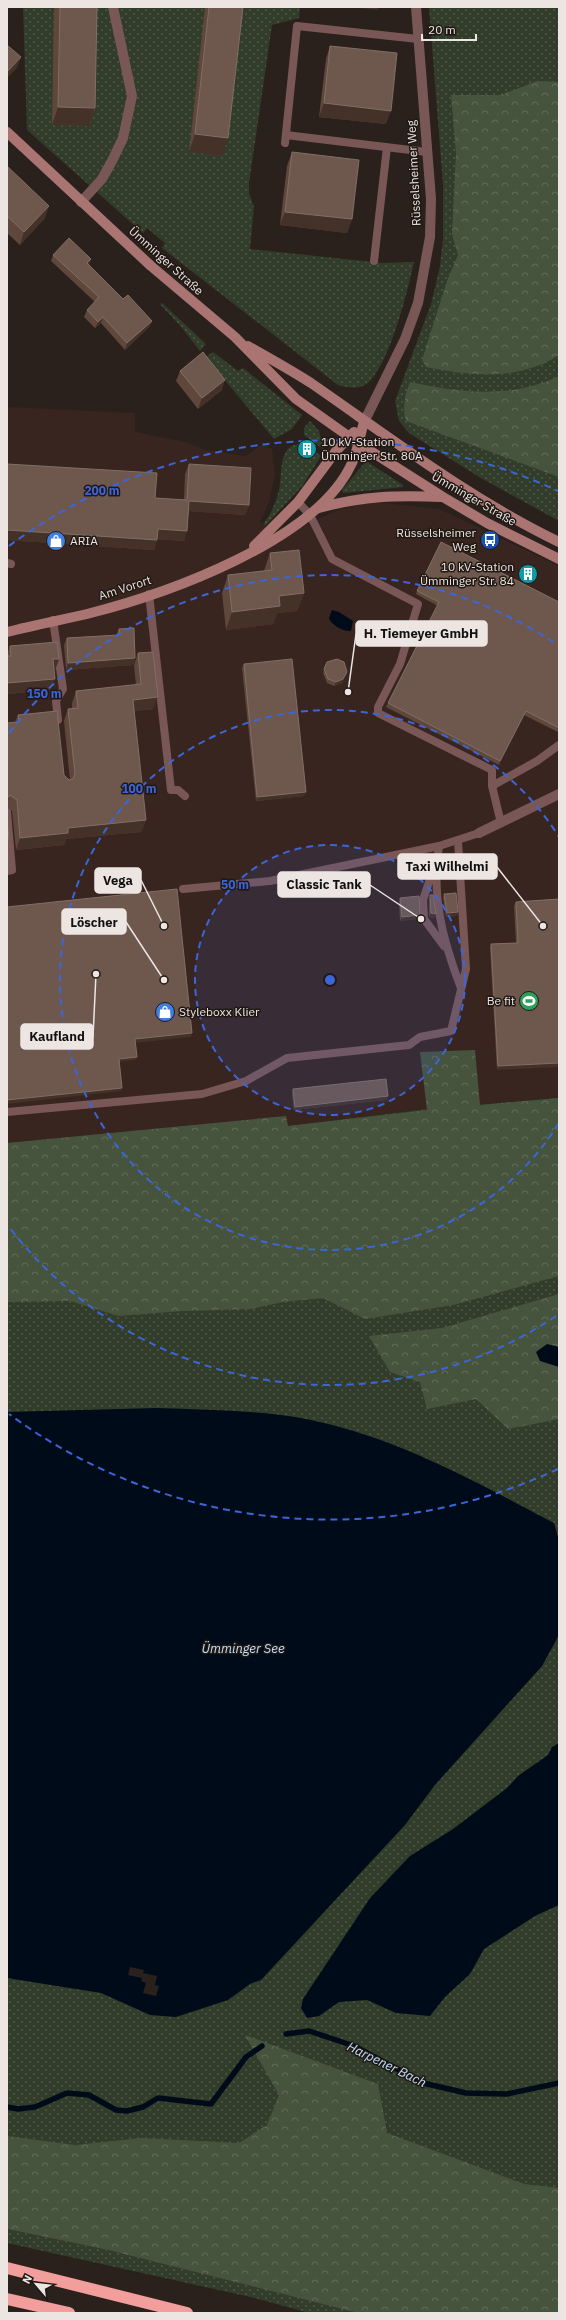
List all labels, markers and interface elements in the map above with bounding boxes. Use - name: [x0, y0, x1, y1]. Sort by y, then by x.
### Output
- scale bar: [422, 16, 476, 42]
- text: 20 m: [428, 22, 456, 37]
- street label: Rüsselsheimer Weg: [403, 119, 424, 226]
- street label: Ümminger Straße: [126, 223, 207, 298]
- place label: 10 kV-Station Ümminger Str. 80A: [321, 434, 423, 463]
- building icon: 10 kV-Station Ümminger Str. 80A: [296, 438, 318, 460]
- street label: Ümminger Straße: [429, 468, 520, 529]
- text: 200 m: [84, 483, 120, 498]
- place label: Rüsselsheimer Weg: [396, 525, 477, 554]
- bus stop icon: Rüsselsheimer Weg: [479, 529, 501, 551]
- shop icon: ARIA: [45, 530, 67, 552]
- place label: ARIA: [70, 533, 98, 548]
- place label: 10 kV-Station Ümminger Str. 84: [420, 559, 514, 588]
- building icon: 10 kV-Station Ümminger Str. 84: [517, 563, 539, 585]
- street label: Am Vorort: [97, 572, 153, 603]
- callout: H. Tiemeyer GmbH: [356, 621, 487, 646]
- text: H. Tiemeyer GmbH: [364, 625, 478, 642]
- text: 150 m: [26, 686, 62, 701]
- text: 100 m: [121, 781, 157, 796]
- callout: Taxi Wilhelmi: [398, 854, 497, 879]
- text: Taxi Wilhelmi: [406, 858, 488, 875]
- callout: Vega: [95, 868, 141, 893]
- text: Vega: [103, 872, 133, 889]
- callout: Classic Tank: [278, 872, 370, 897]
- text: Classic Tank: [286, 876, 362, 893]
- text: 50 m: [221, 877, 249, 892]
- callout: Löscher: [62, 909, 126, 934]
- text: Löscher: [70, 914, 118, 931]
- centre of rings: [323, 973, 337, 987]
- sports icon: Be fit: [518, 990, 540, 1012]
- place label: Be fit: [487, 993, 515, 1008]
- shop icon: Styleboxx Klier: [154, 1001, 176, 1023]
- place label: Styleboxx Klier: [179, 1004, 260, 1019]
- callout: Kaufland: [21, 1024, 93, 1049]
- text: Kaufland: [29, 1028, 85, 1045]
- water label: Ümminger See: [201, 1640, 285, 1657]
- water label: Harpener Bach: [344, 2038, 429, 2091]
- north arrow: [16, 2264, 56, 2304]
- text: N: [19, 2272, 35, 2286]

